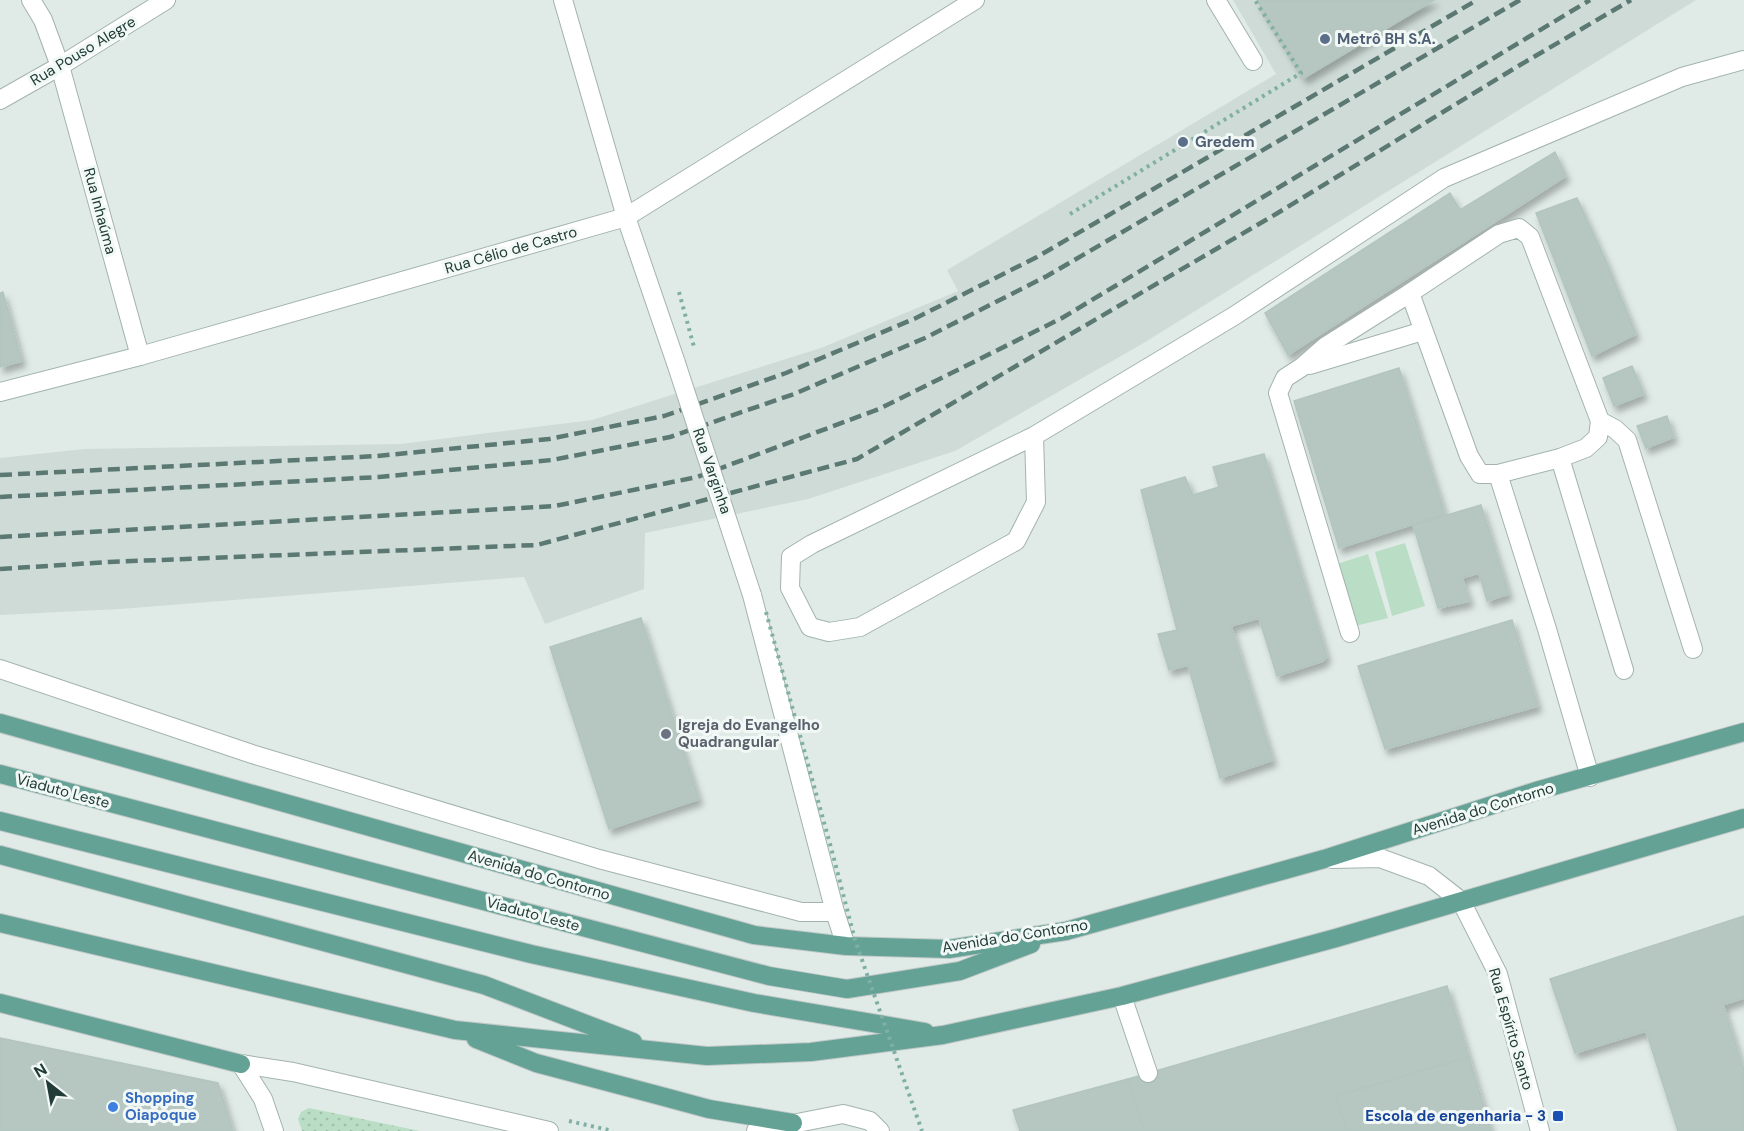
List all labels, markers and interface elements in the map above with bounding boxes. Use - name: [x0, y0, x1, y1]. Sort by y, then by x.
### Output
- street label: Rua Pouso Alegre: [27, 12, 139, 90]
- place label: Metrô BH S.A.: [1337, 29, 1436, 49]
- marker: Metrô BH S.A.: [1318, 32, 1332, 46]
- place label: Gredem: [1195, 132, 1255, 152]
- marker: Gredem: [1176, 135, 1190, 149]
- street label: Rua Inhaúma: [79, 166, 121, 256]
- street label: Rua Célio de Castro: [442, 222, 580, 278]
- street label: Rua Varginha: [688, 425, 736, 517]
- place label: Igreja do Evangelho Quadrangular: [678, 715, 820, 752]
- marker: Igreja do Evangelho Quadrangular: [659, 727, 673, 741]
- street label: Viaduto Leste: [14, 769, 112, 813]
- street label: Avenida do Contorno: [1410, 778, 1556, 840]
- street label: Avenida do Contorno: [466, 845, 613, 905]
- street label: Viaduto Leste: [484, 892, 582, 936]
- street label: Avenida do Contorno: [941, 915, 1089, 957]
- street label: Rua Espírito Santo: [1484, 966, 1538, 1092]
- north arrow: [18, 1053, 78, 1113]
- text: N: [30, 1059, 51, 1083]
- place label: Shopping Oiapoque: [125, 1088, 197, 1125]
- marker: Shopping Oiapoque: [106, 1100, 120, 1114]
- place label: Escola de engenharia - 3: [1365, 1106, 1546, 1126]
- marker: Escola de engenharia - 3: [1551, 1109, 1565, 1123]

